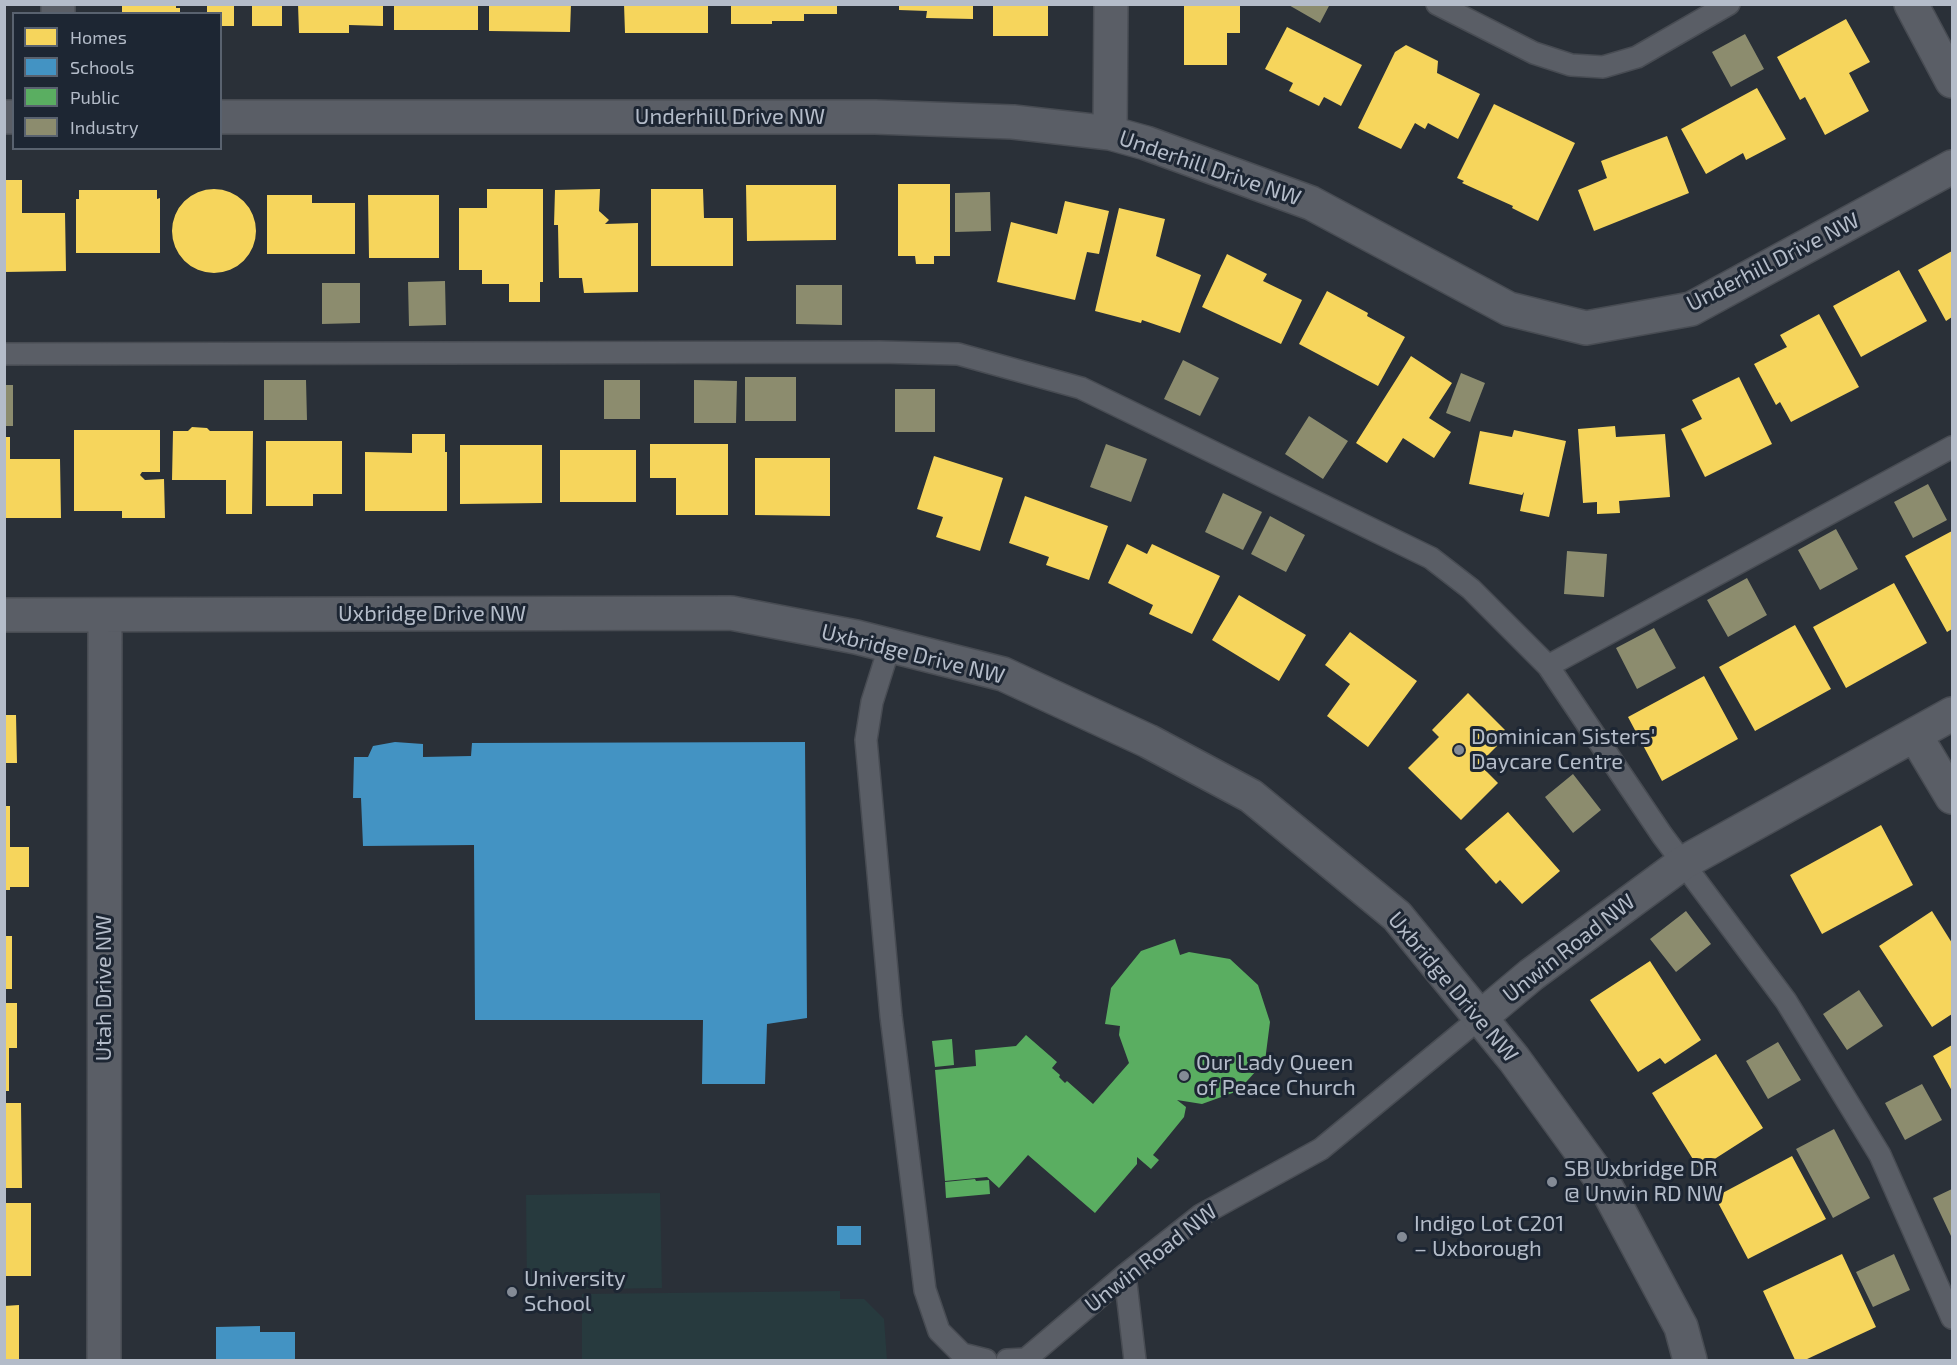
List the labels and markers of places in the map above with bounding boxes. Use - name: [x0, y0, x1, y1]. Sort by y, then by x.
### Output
- place label: Dominican Sisters' Daycare Centre: [1471, 724, 1655, 776]
- marker: Dominican Sisters' Daycare Centre: [1452, 743, 1466, 757]
- place label: Our Lady Queen of Peace Church: [1196, 1050, 1356, 1102]
- marker: Our Lady Queen of Peace Church: [1177, 1069, 1191, 1083]
- place label: SB Uxbridge DR @ Unwin RD NW: [1564, 1156, 1723, 1208]
- marker: SB Uxbridge DR @ Unwin RD NW: [1545, 1175, 1559, 1189]
- place label: Indigo Lot C201 – Uxborough: [1414, 1211, 1564, 1262]
- marker: Indigo Lot C201 – Uxborough: [1395, 1230, 1409, 1244]
- place label: University School: [524, 1266, 626, 1318]
- marker: University School: [505, 1285, 519, 1299]

